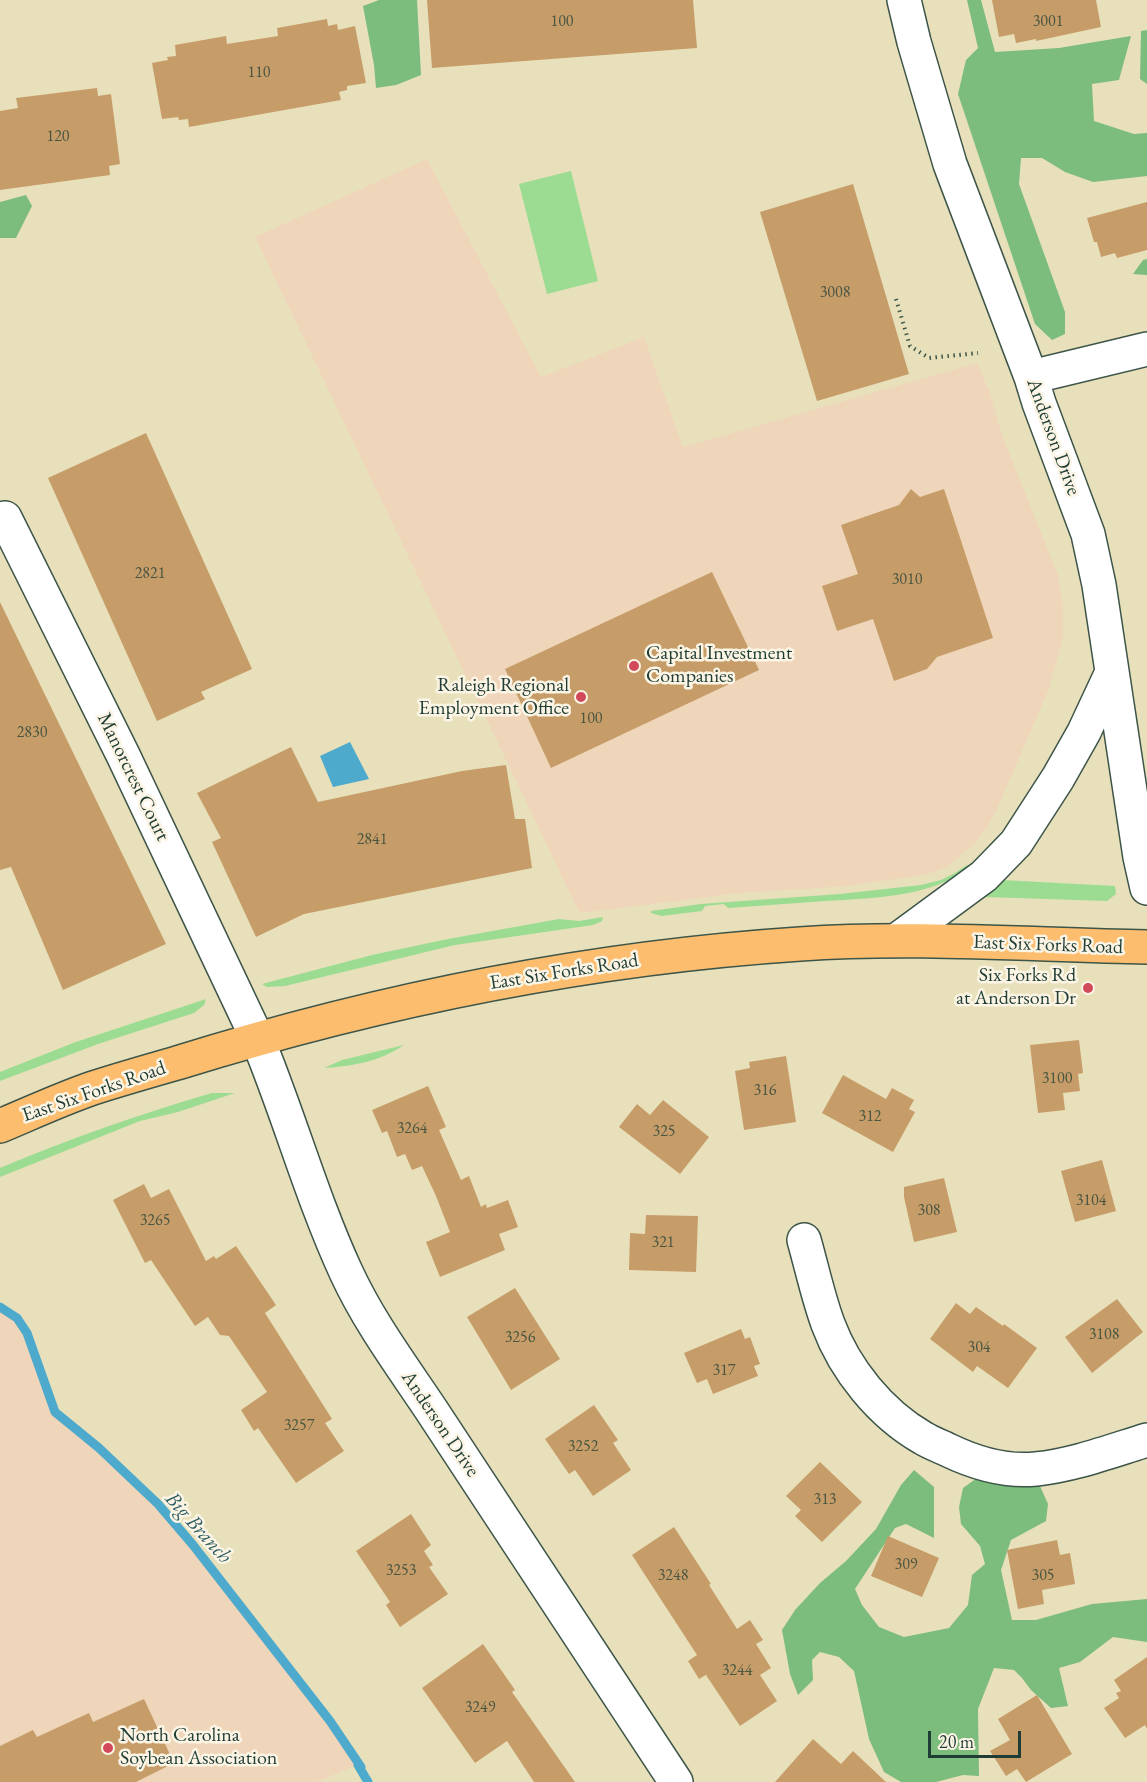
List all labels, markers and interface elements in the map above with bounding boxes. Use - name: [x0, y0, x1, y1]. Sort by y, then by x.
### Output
- house number: 100: [550, 12, 574, 32]
- house number: 3001: [1033, 12, 1063, 32]
- house number: 110: [247, 63, 271, 83]
- house number: 120: [46, 127, 70, 147]
- house number: 3008: [820, 283, 850, 303]
- street label: Anderson Drive: [1021, 375, 1085, 499]
- house number: 2821: [135, 564, 165, 584]
- house number: 3010: [892, 570, 922, 590]
- place label: Capital Investment Companies: [646, 642, 792, 689]
- marker: Capital Investment Companies: [627, 659, 641, 673]
- place label: Raleigh Regional Employment Office: [419, 674, 569, 721]
- marker: Raleigh Regional Employment Office: [574, 690, 588, 704]
- street label: Manorcrest Court: [92, 709, 174, 845]
- house number: 100: [579, 709, 603, 729]
- house number: 2830: [17, 723, 47, 743]
- house number: 2841: [357, 830, 387, 850]
- street label: East Six Forks Road: [973, 930, 1123, 960]
- street label: East Six Forks Road: [488, 948, 640, 996]
- place label: Six Forks Rd at Anderson Dr: [956, 964, 1076, 1011]
- marker: Six Forks Rd at Anderson Dr: [1081, 981, 1095, 995]
- street label: East Six Forks Road: [19, 1056, 169, 1128]
- house number: 3100: [1042, 1069, 1072, 1089]
- house number: 316: [753, 1081, 777, 1101]
- house number: 312: [858, 1107, 882, 1127]
- house number: 3264: [397, 1119, 427, 1139]
- house number: 325: [652, 1122, 676, 1142]
- house number: 3104: [1076, 1191, 1106, 1211]
- house number: 308: [917, 1201, 941, 1221]
- house number: 3265: [140, 1211, 170, 1231]
- house number: 321: [651, 1233, 675, 1253]
- house number: 3108: [1089, 1325, 1119, 1345]
- house number: 3256: [505, 1328, 535, 1348]
- house number: 304: [967, 1338, 991, 1358]
- house number: 317: [712, 1361, 736, 1381]
- street label: Anderson Drive: [396, 1366, 484, 1482]
- house number: 3257: [284, 1416, 314, 1436]
- house number: 3252: [568, 1437, 598, 1457]
- water label: Big Branch: [159, 1487, 237, 1569]
- house number: 313: [813, 1490, 837, 1510]
- house number: 309: [894, 1555, 918, 1575]
- house number: 3253: [386, 1561, 416, 1581]
- house number: 3248: [658, 1566, 688, 1586]
- house number: 305: [1031, 1566, 1055, 1586]
- house number: 3244: [722, 1661, 752, 1681]
- house number: 3249: [465, 1698, 495, 1718]
- scale bar: [931, 1719, 1024, 1757]
- place label: North Carolina Soybean Association: [120, 1724, 277, 1771]
- text: 20 m: [939, 1730, 974, 1753]
- marker: North Carolina Soybean Association: [101, 1741, 115, 1755]

